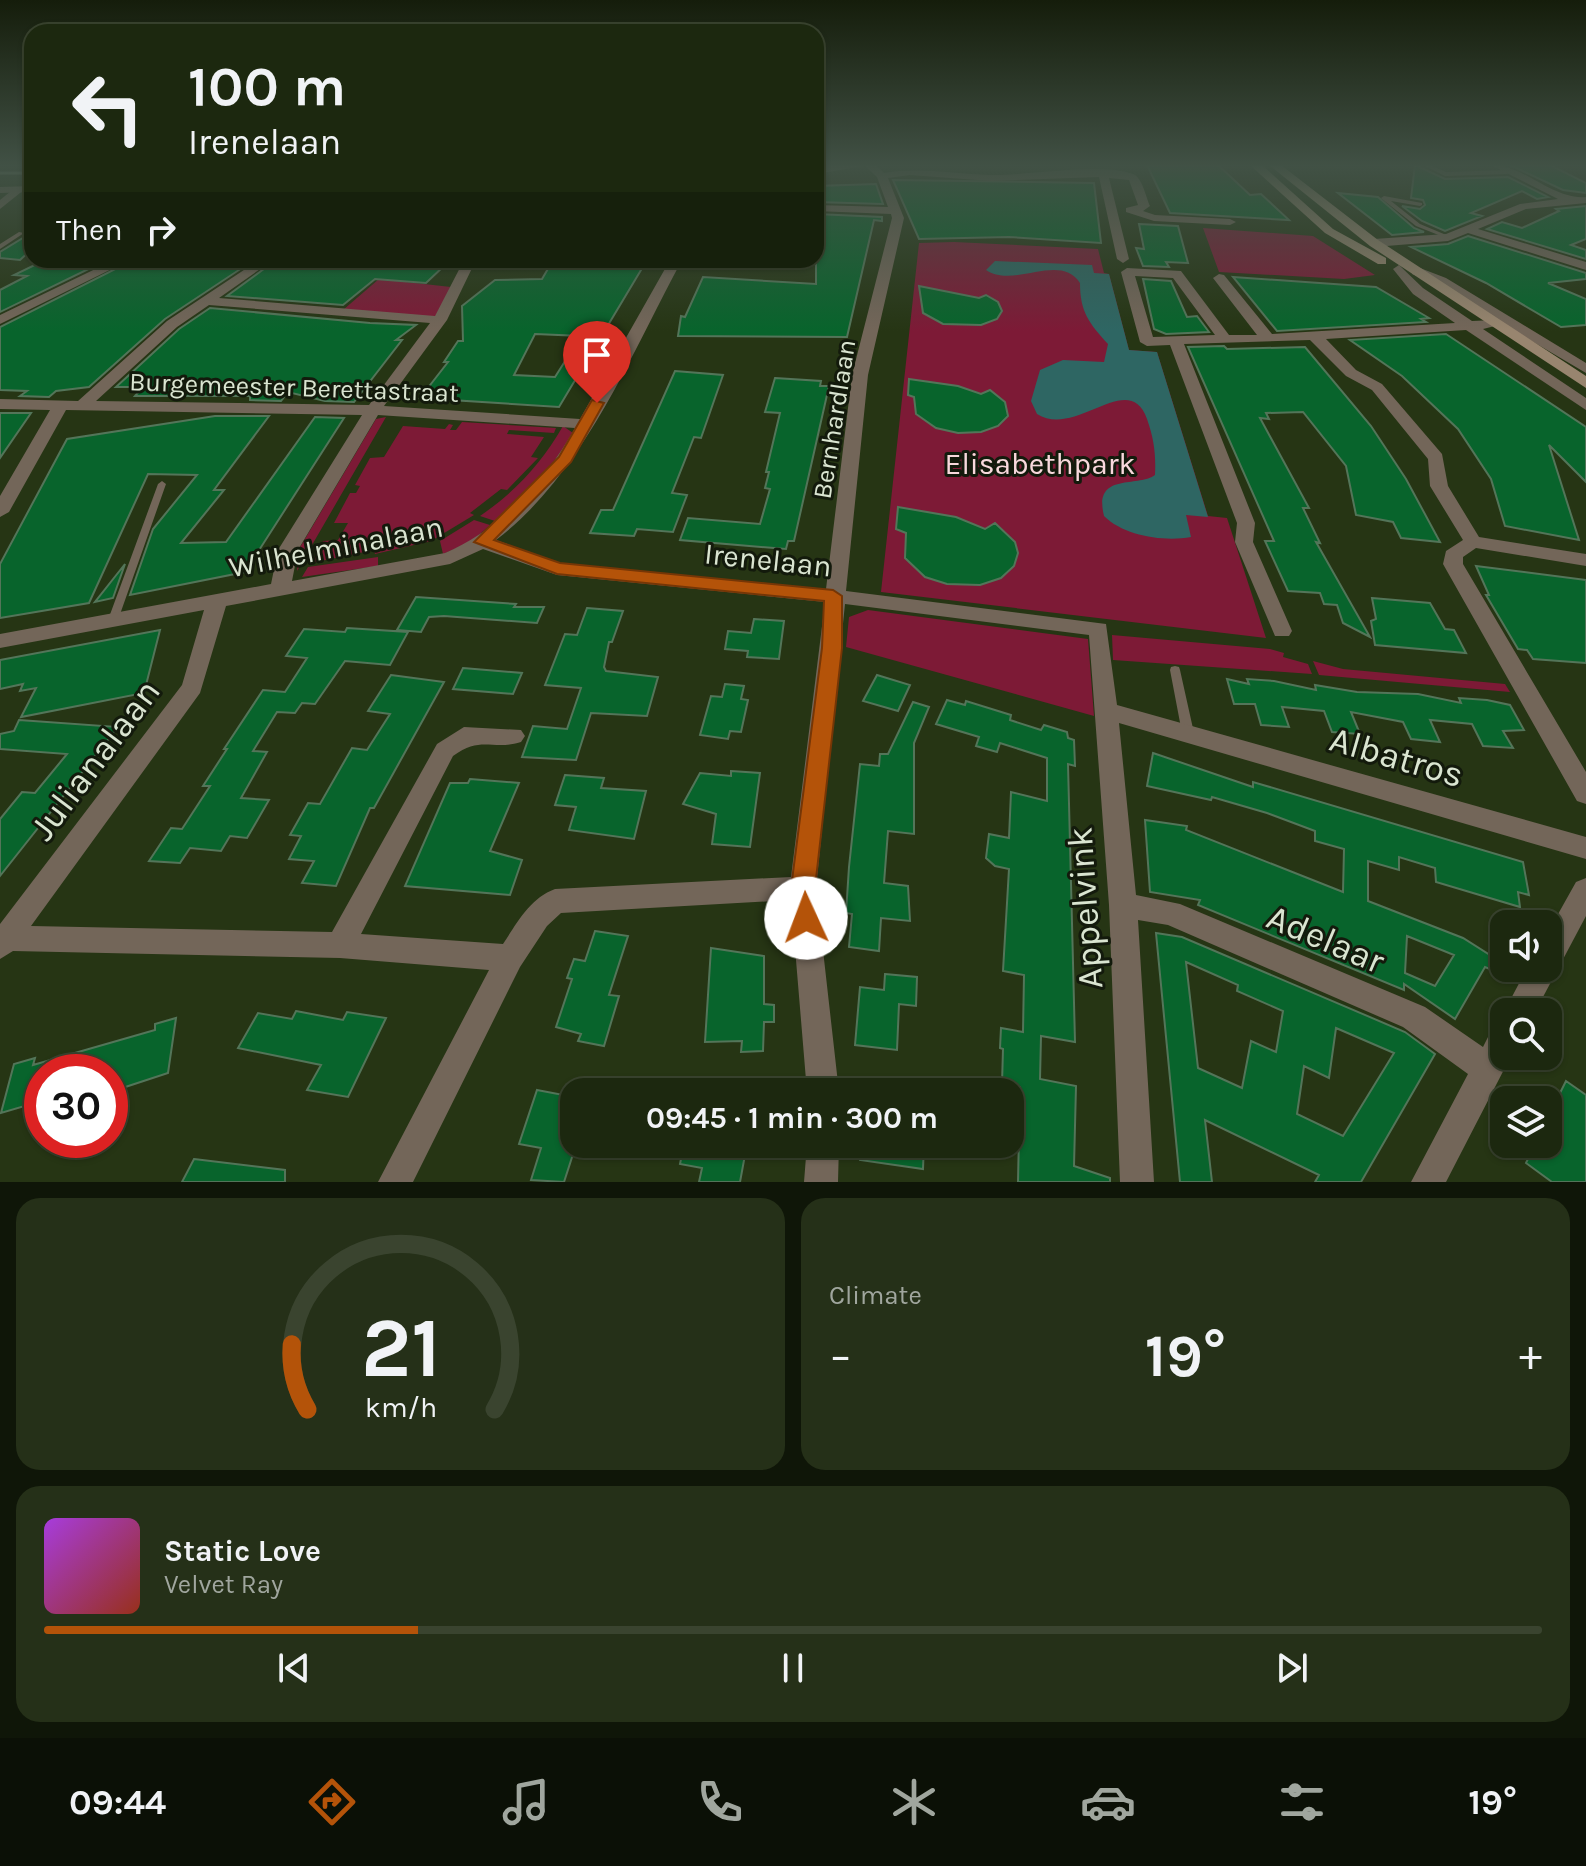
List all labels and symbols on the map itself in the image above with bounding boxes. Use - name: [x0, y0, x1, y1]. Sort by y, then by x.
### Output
- pin: [563, 321, 631, 403]
- street label: Bernhardlaan: [807, 337, 862, 501]
- street label: Burgemeester Berettastraat: [129, 366, 459, 409]
- park label: Elisabethpark: [945, 446, 1135, 482]
- street label: Wilhelminalaan: [226, 509, 446, 585]
- street label: Irenelaan: [703, 535, 833, 585]
- street label: Julianalaan: [21, 671, 169, 848]
- street label: Albatros: [1325, 718, 1468, 796]
- street label: Appelvink: [1058, 826, 1112, 990]
- position arrow: [764, 876, 848, 960]
- street label: Adelaar: [1261, 896, 1391, 983]
- speed limit sign: 30: [24, 1054, 128, 1158]

